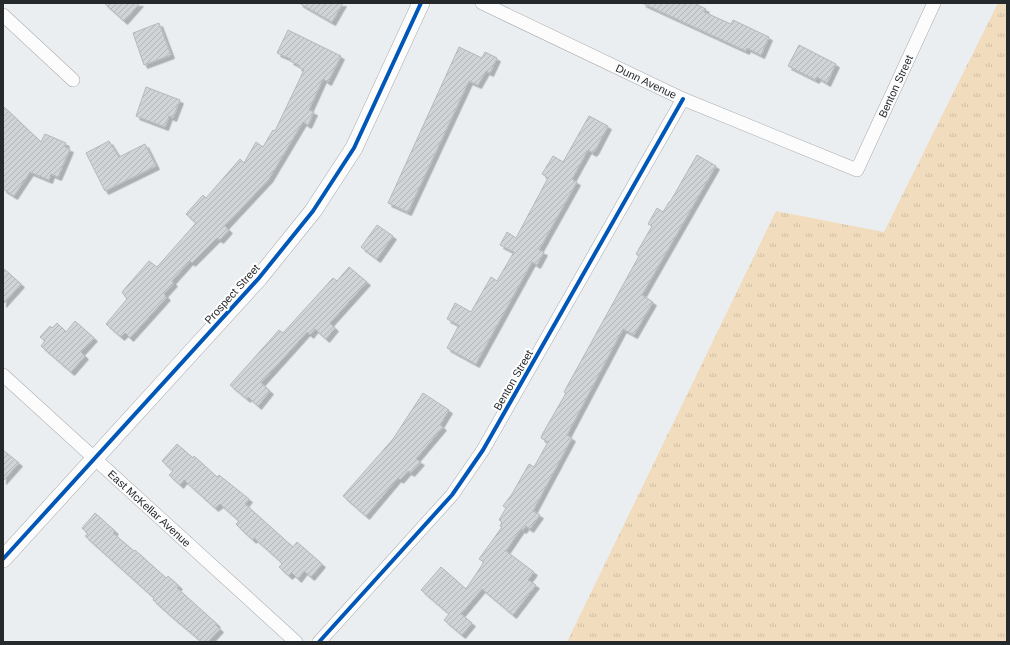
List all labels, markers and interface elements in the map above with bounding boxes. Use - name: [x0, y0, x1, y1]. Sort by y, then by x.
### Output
- street label: Benton Street: [876, 53, 915, 119]
- street label: Dunn Avenue: [614, 62, 679, 101]
- street label: Prospect Street: [202, 262, 262, 326]
- street label: Benton Street: [491, 348, 535, 412]
- street label: East McKellar Avenue: [106, 468, 193, 549]

